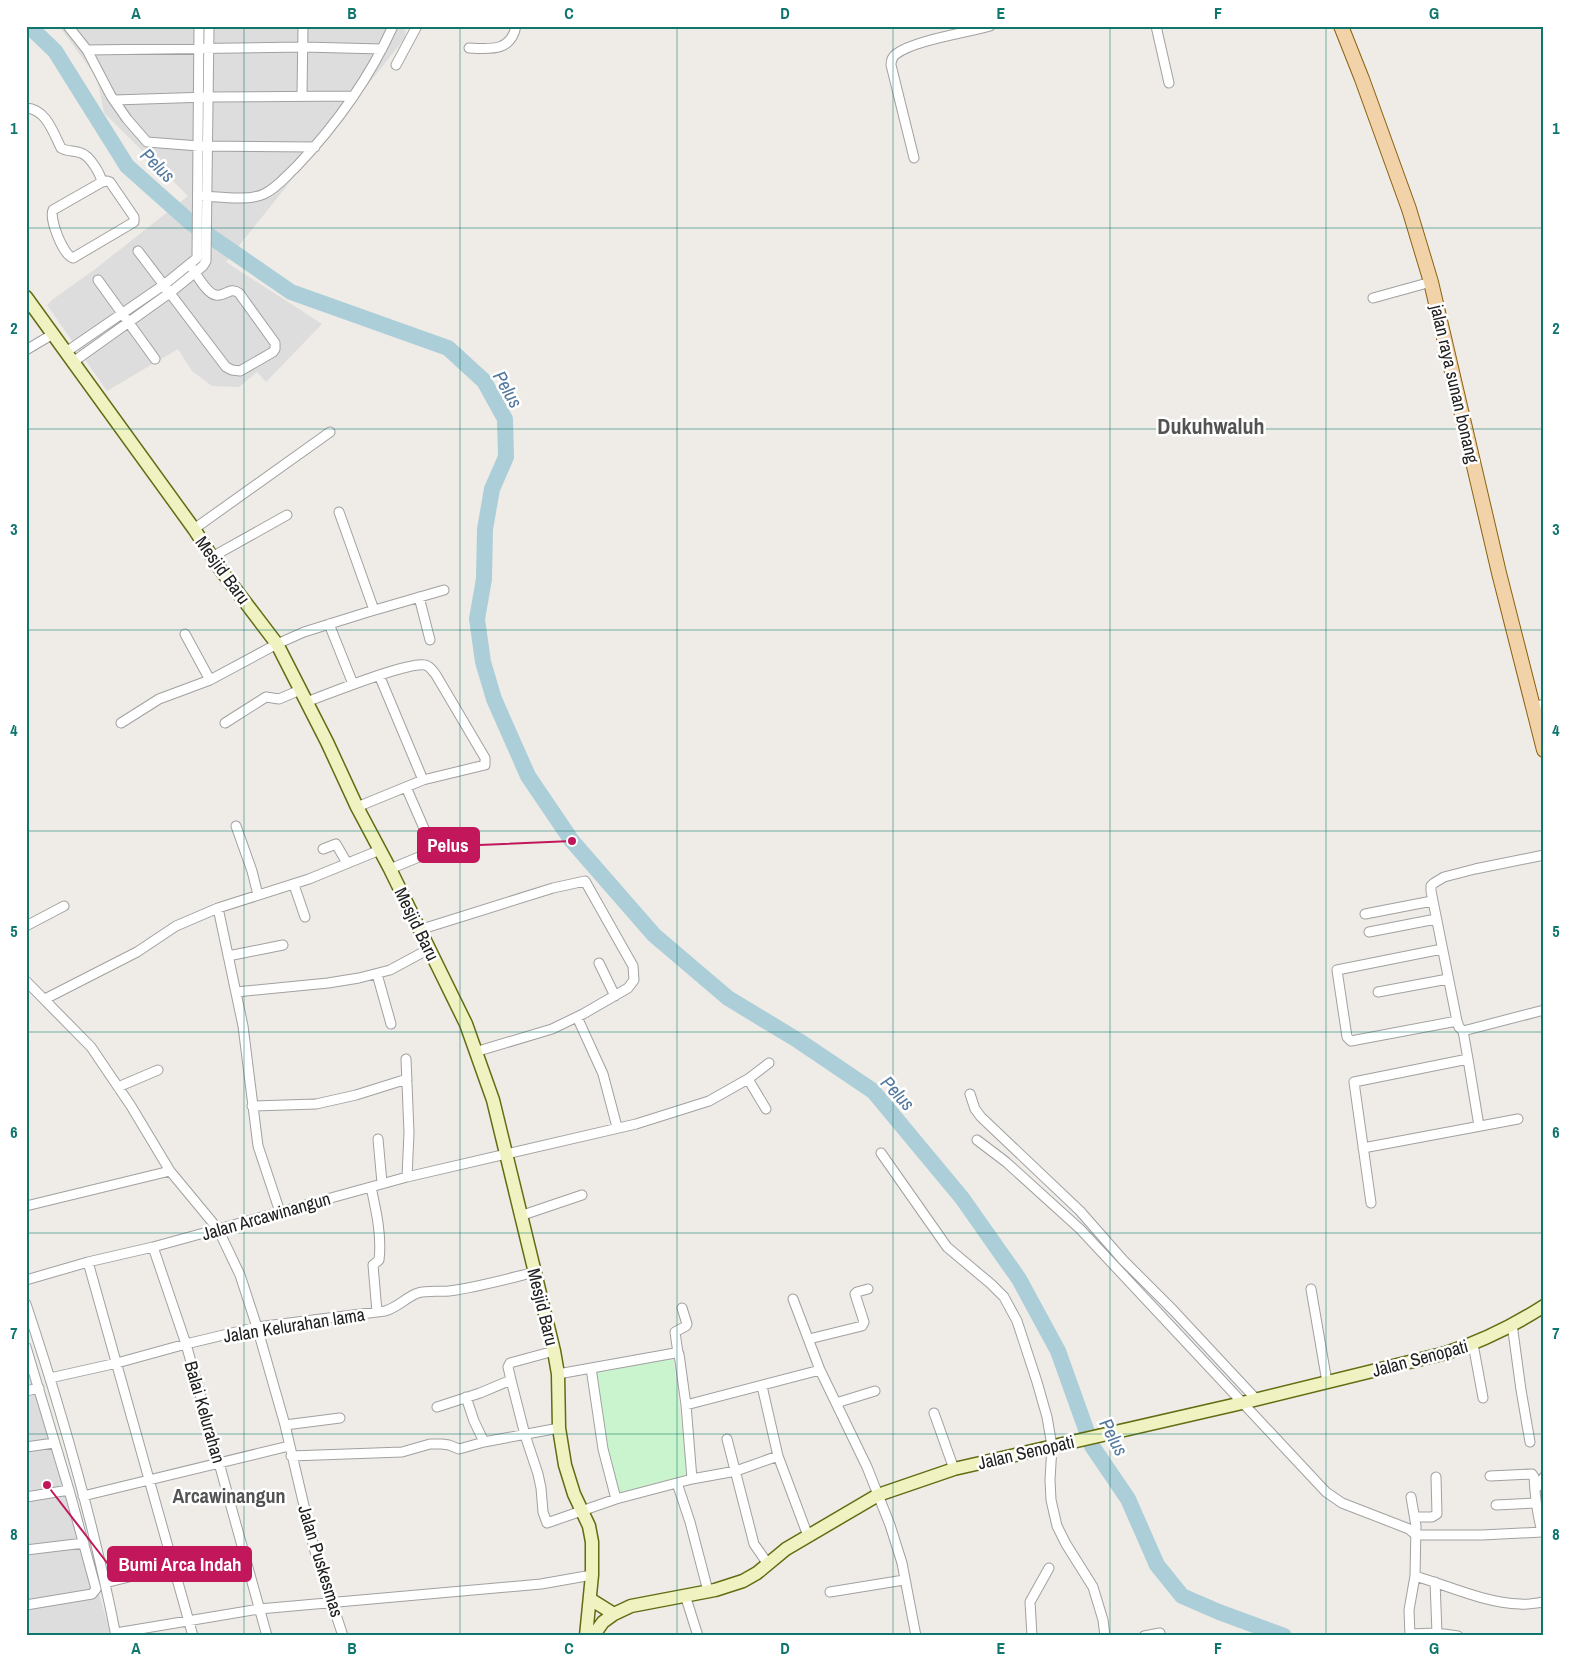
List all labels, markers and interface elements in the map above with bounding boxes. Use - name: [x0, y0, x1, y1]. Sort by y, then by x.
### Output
- text: A: [131, 2, 141, 24]
- text: B: [347, 2, 357, 24]
- text: C: [564, 2, 574, 24]
- text: D: [780, 2, 790, 24]
- text: E: [997, 2, 1006, 24]
- text: F: [1214, 2, 1222, 24]
- text: G: [1429, 2, 1439, 24]
- text: 1: [10, 117, 18, 139]
- text: 1: [1552, 117, 1560, 139]
- water label: Pelus: [135, 142, 181, 188]
- street label: jalan raya sunan bonang: [1424, 301, 1486, 466]
- text: 2: [10, 317, 18, 339]
- text: 2: [1552, 317, 1560, 339]
- water label: Pelus: [487, 366, 529, 413]
- district label: Dukuhwaluh: [1157, 411, 1265, 441]
- text: 3: [10, 518, 18, 540]
- text: 3: [1552, 518, 1560, 540]
- street label: Mesjid Baru: [190, 531, 256, 609]
- text: 4: [10, 719, 18, 741]
- text: 4: [1552, 719, 1560, 741]
- callout: Pelus: [418, 828, 479, 862]
- text: Pelus: [427, 832, 469, 858]
- street label: Mesjid Baru: [389, 883, 445, 965]
- text: 5: [10, 920, 18, 942]
- text: 5: [1552, 920, 1560, 942]
- water label: Pelus: [875, 1070, 921, 1116]
- text: 6: [10, 1121, 18, 1143]
- text: 6: [1552, 1121, 1560, 1143]
- street label: Jalan Arcawinangun: [199, 1186, 333, 1246]
- street label: Mesjid Baru: [521, 1266, 565, 1348]
- street label: Jalan Kelurahan lama: [222, 1301, 366, 1349]
- text: 7: [10, 1322, 18, 1344]
- text: 7: [1552, 1322, 1560, 1344]
- street label: Jalan Senopati: [1369, 1333, 1471, 1383]
- street label: Balai Kelurahan: [179, 1358, 231, 1466]
- water label: Pelus: [1093, 1414, 1135, 1460]
- street label: Jalan Senopati: [975, 1429, 1077, 1475]
- district label: Arcawinangun: [173, 1482, 286, 1509]
- street label: Jalan Puskesmas: [292, 1502, 350, 1620]
- text: 8: [10, 1523, 18, 1545]
- text: 8: [1552, 1523, 1560, 1545]
- callout: Bumi Arca Indah: [108, 1547, 251, 1581]
- text: Bumi Arca Indah: [118, 1551, 242, 1577]
- text: A: [131, 1637, 141, 1659]
- text: B: [347, 1637, 357, 1659]
- text: C: [564, 1637, 574, 1659]
- text: D: [780, 1637, 790, 1659]
- text: E: [997, 1637, 1006, 1659]
- text: F: [1214, 1637, 1222, 1659]
- text: G: [1429, 1637, 1439, 1659]

